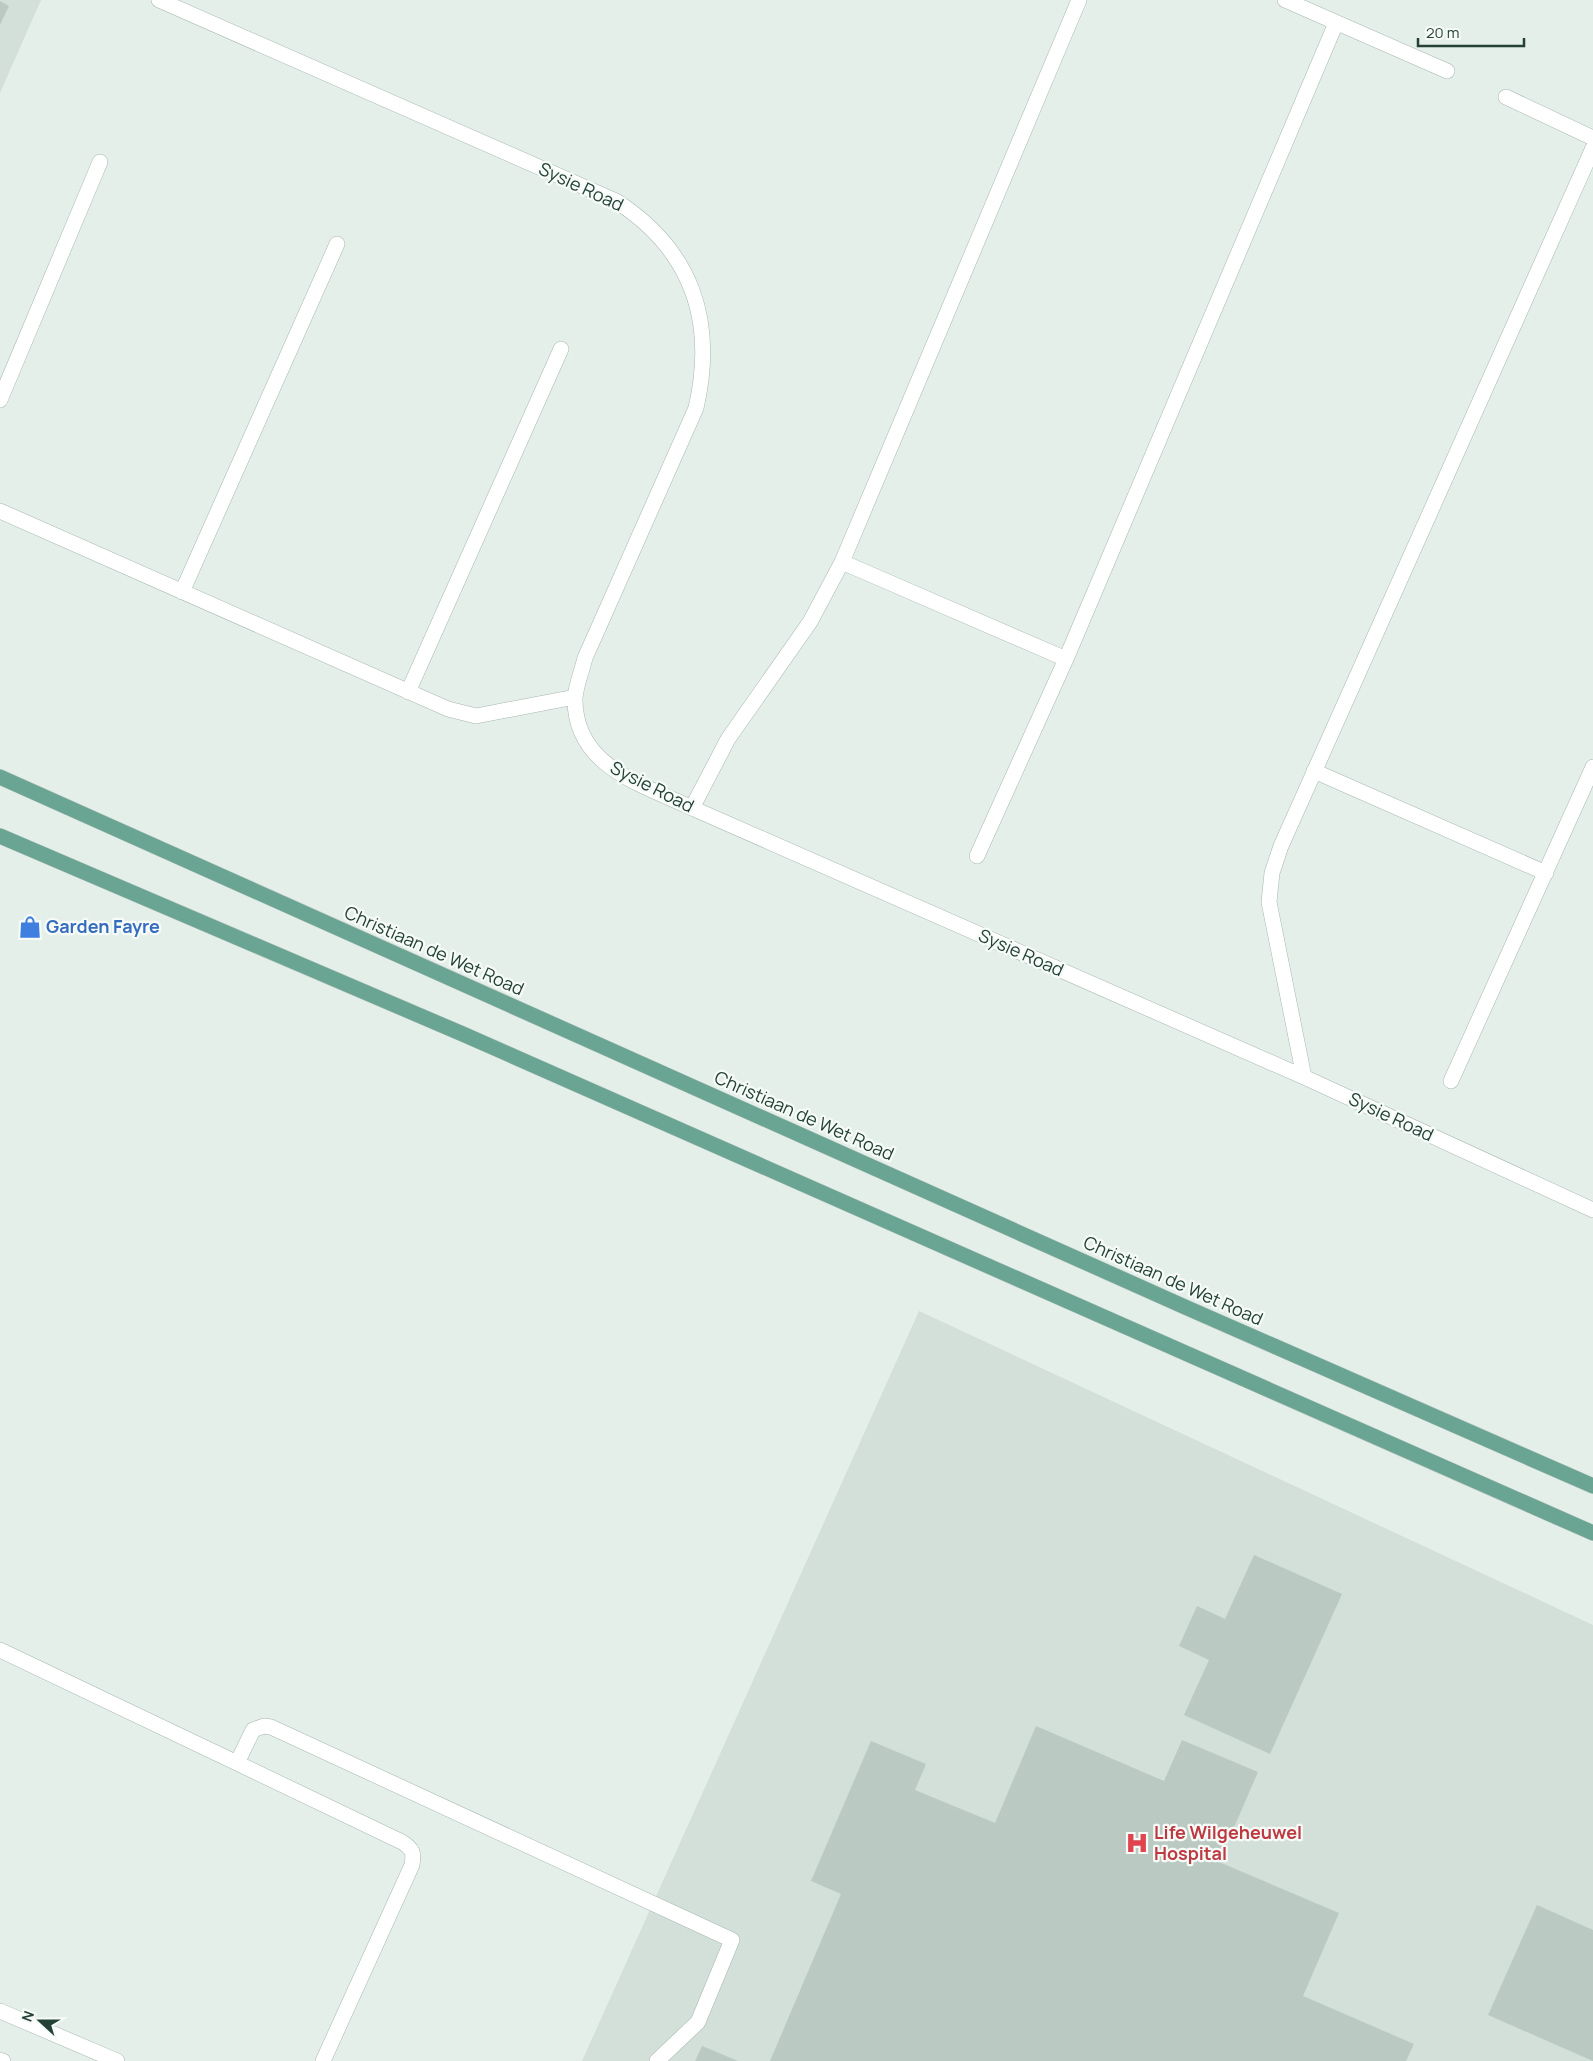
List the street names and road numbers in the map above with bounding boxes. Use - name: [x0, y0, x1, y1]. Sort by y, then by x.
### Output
- street label: Sysie Road: [535, 156, 628, 216]
- street label: Sysie Road: [607, 755, 698, 817]
- street label: Christiaan de Wet Road: [341, 900, 528, 1000]
- street label: Sysie Road: [975, 923, 1068, 982]
- street label: Christiaan de Wet Road: [711, 1065, 898, 1165]
- street label: Sysie Road: [1345, 1086, 1438, 1146]
- street label: Christiaan de Wet Road: [1080, 1230, 1267, 1330]

